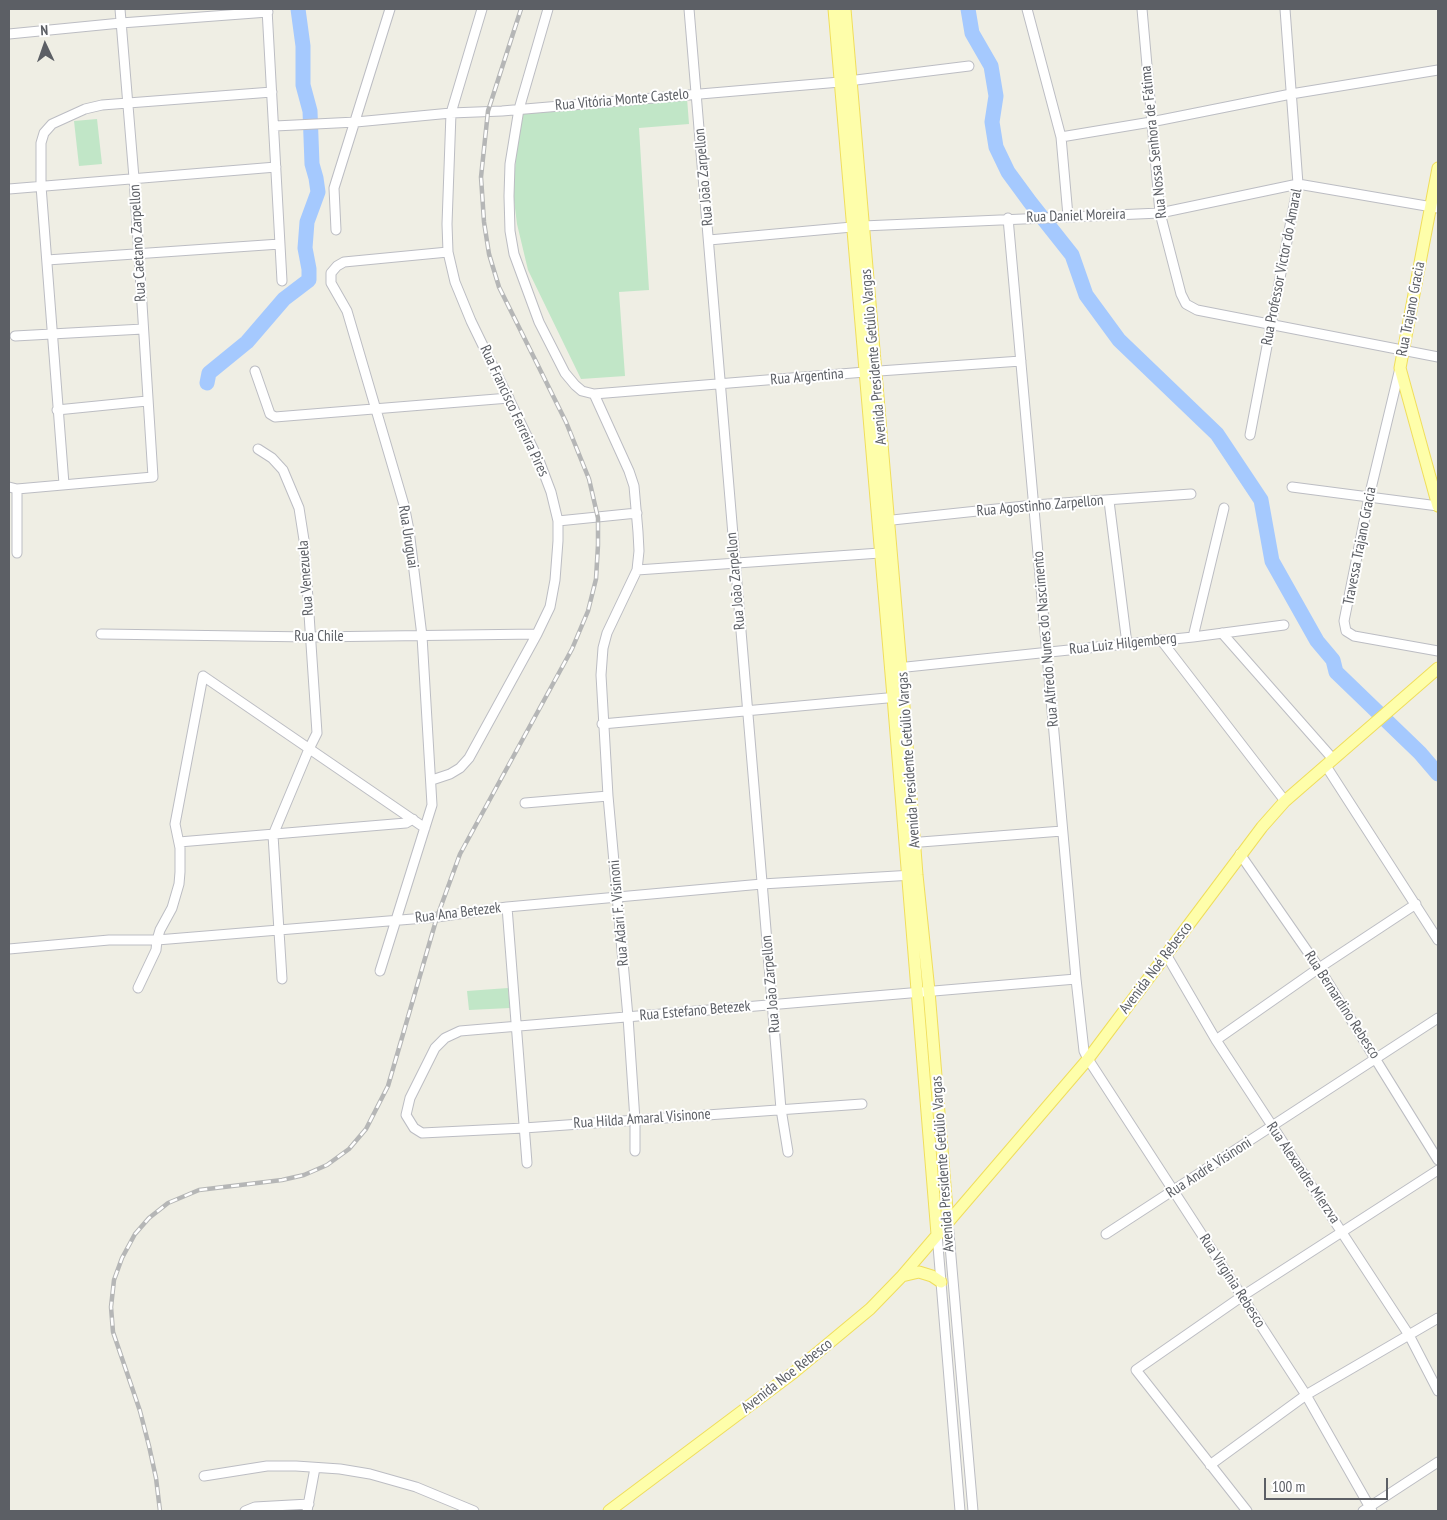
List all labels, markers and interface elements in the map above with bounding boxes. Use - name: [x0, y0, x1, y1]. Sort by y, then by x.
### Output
- north arrow: [20, 20, 70, 70]
- text: N: [40, 21, 48, 39]
- street label: Rua Nossa Senhora de Fátima: [1137, 65, 1171, 219]
- street label: Rua Vitória Monte Castelo: [554, 85, 690, 115]
- street label: Rua João Zarpellon: [691, 127, 717, 227]
- street label: Rua Caetano Zarpellon: [126, 184, 150, 302]
- street label: Rua Professor Victor do Amaral: [1258, 187, 1306, 347]
- street label: Rua Daniel Moreira: [1026, 205, 1126, 227]
- street label: Rua Trajano Gracia: [1393, 260, 1429, 358]
- street label: Avenida Presidente Getúlio Vargas: [857, 268, 891, 446]
- street label: Rua Francisco Ferreira Pires: [476, 342, 552, 480]
- street label: Rua Argentina: [770, 365, 844, 389]
- street label: Travessa Trajano Gracia: [1340, 485, 1380, 607]
- street label: Rua Agostinho Zarpellon: [976, 491, 1104, 521]
- street label: Rua Uruguai: [394, 504, 422, 570]
- street label: Rua João Zarpellon: [723, 531, 749, 631]
- street label: Rua Venezuela: [294, 540, 318, 616]
- street label: Rua Alfredo Nunes do Nascimento: [1029, 550, 1063, 728]
- street label: Rua Chile: [294, 628, 344, 646]
- street label: Rua Luiz Hilgemberg: [1068, 629, 1178, 659]
- street label: Avenida Presidente Getúlio Vargas: [894, 671, 924, 849]
- street label: Rua Adari F. Visinoni: [605, 859, 633, 967]
- street label: Rua Ana Betezek: [414, 899, 502, 927]
- street label: Avenida Noé Rebesco: [1116, 919, 1196, 1017]
- street label: Rua João Zarpellon: [758, 934, 784, 1034]
- street label: Rua Bernardino Rebesco: [1300, 948, 1384, 1062]
- street label: Rua Estefano Betezek: [639, 997, 751, 1025]
- street label: Avenida Presidente Getúlio Vargas: [928, 1075, 958, 1253]
- street label: Rua Hilda Amaral Visinone: [573, 1105, 711, 1133]
- street label: Rua Alexandre Mierzva: [1262, 1119, 1344, 1227]
- street label: Rua André Visinoni: [1163, 1134, 1255, 1202]
- street label: Rua Virginia Rebesco: [1195, 1231, 1269, 1331]
- street label: Avenida Noe Rebesco: [738, 1335, 836, 1417]
- scale bar: [1267, 1468, 1391, 1500]
- text: 100 m: [1272, 1477, 1305, 1496]

